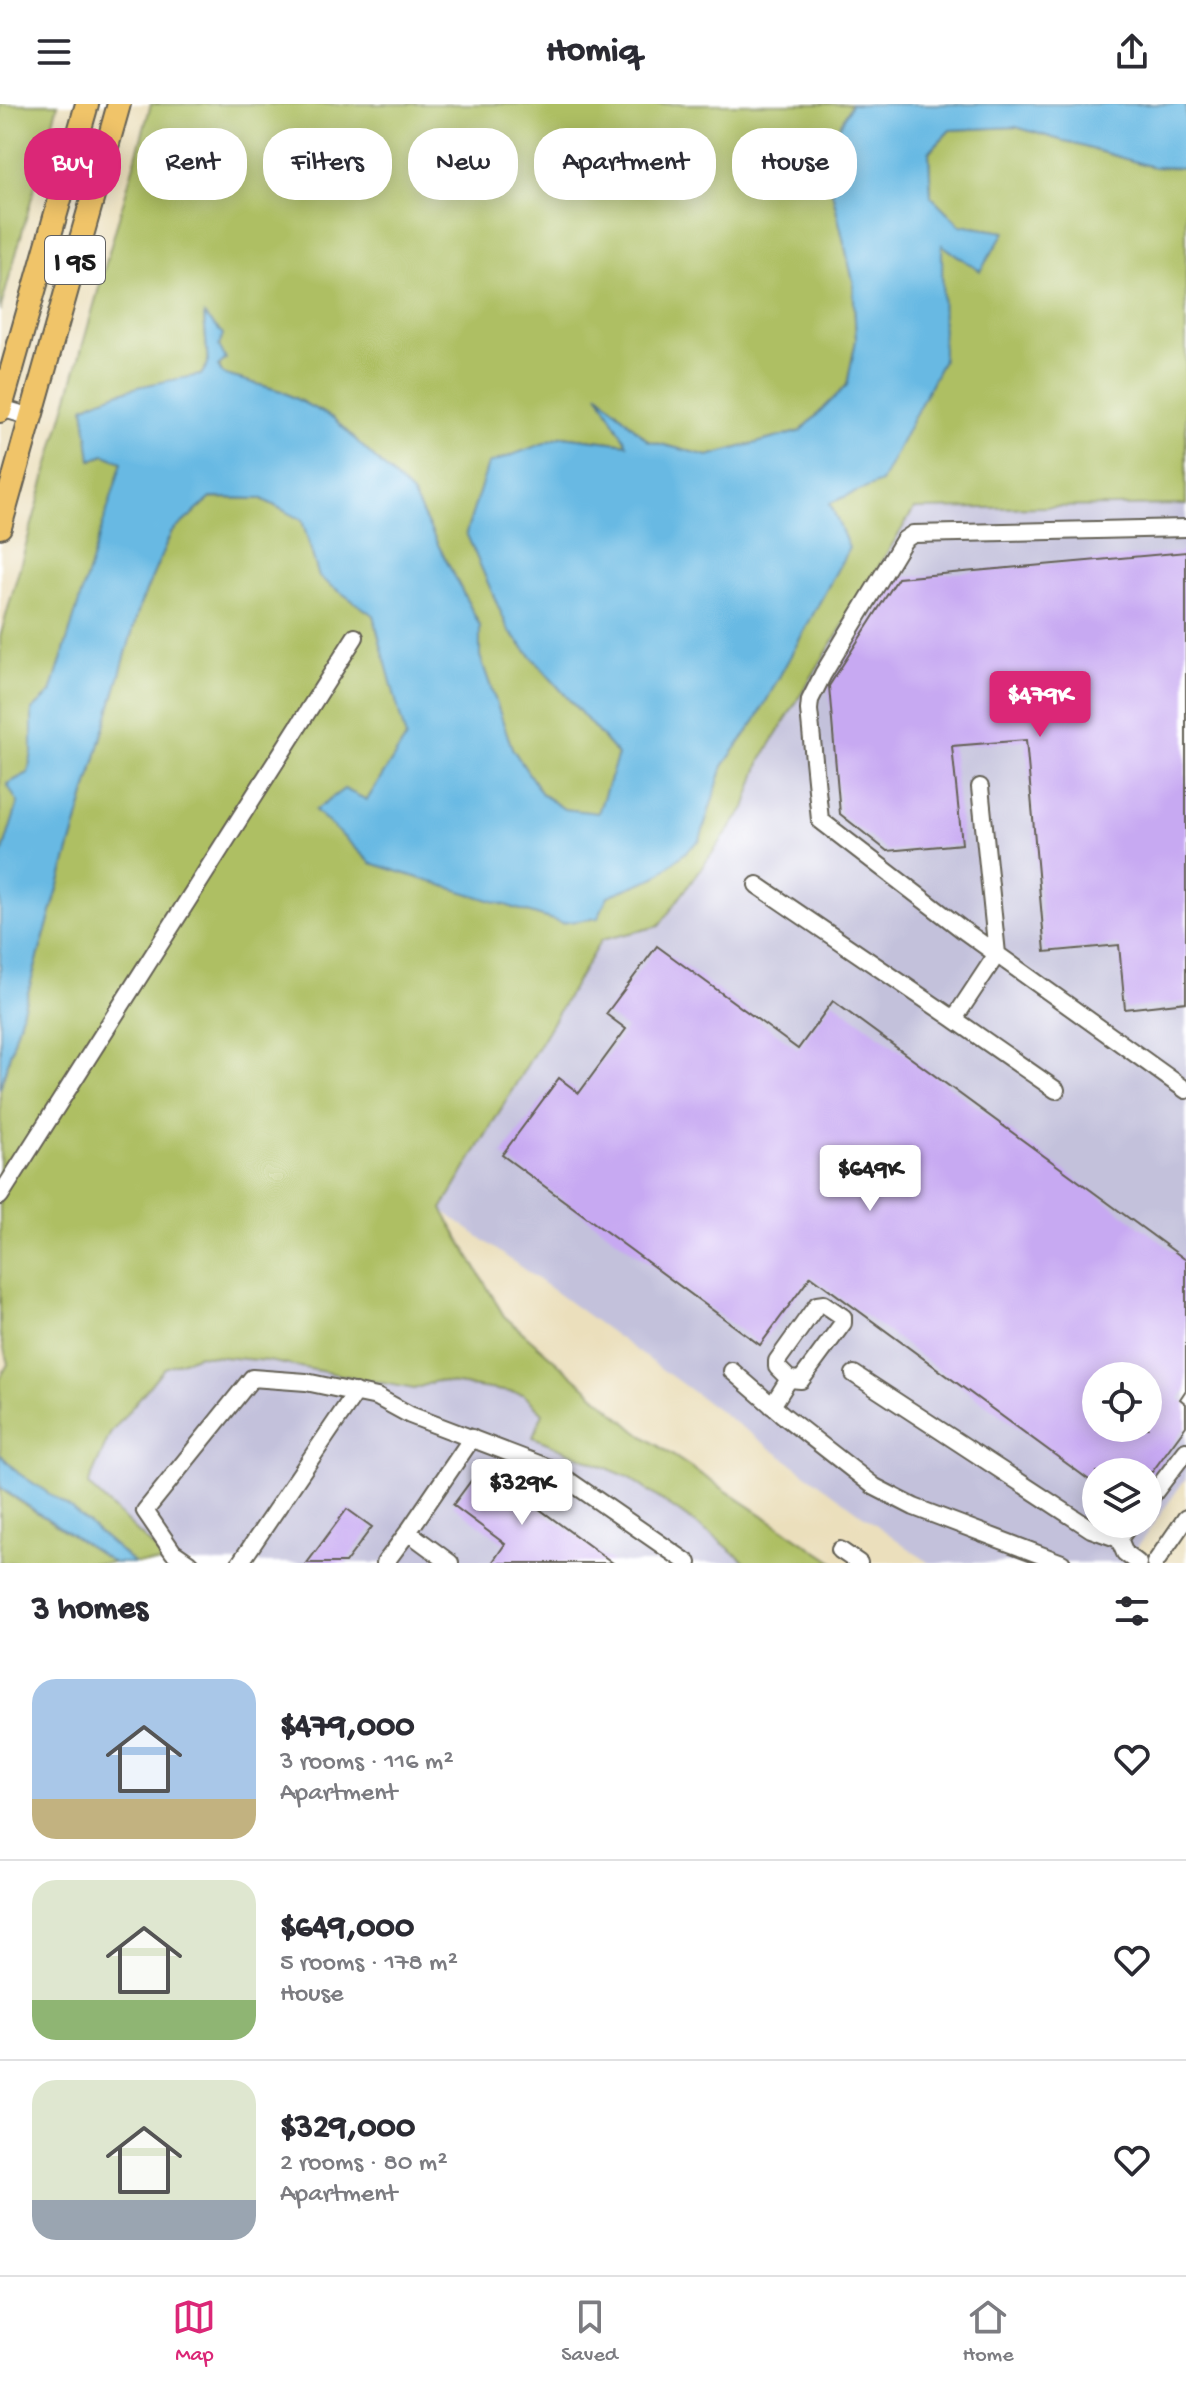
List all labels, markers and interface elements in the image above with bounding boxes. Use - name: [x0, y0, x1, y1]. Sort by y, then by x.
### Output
- icon: menu: [32, 30, 76, 74]
- icon: share: [1110, 30, 1154, 74]
- text: Homiq: [546, 31, 640, 74]
- chip: Buy: [24, 128, 121, 200]
- chip: Rent: [137, 128, 247, 200]
- chip: Filters: [263, 128, 392, 200]
- chip: New: [408, 128, 518, 200]
- chip: Apartment: [534, 128, 716, 200]
- chip: House: [732, 128, 857, 200]
- road number: I 95: [45, 236, 105, 284]
- pin: $479K: [984, 671, 1096, 739]
- text: $479K: [1008, 681, 1072, 712]
- pin: $649K: [814, 1145, 926, 1213]
- text: $649K: [838, 1155, 902, 1186]
- map controls: [1082, 1362, 1162, 1538]
- button: locate: [1082, 1362, 1162, 1442]
- button: layers: [1082, 1458, 1162, 1538]
- pin: $329K: [466, 1459, 578, 1527]
- text: $329K: [489, 1469, 555, 1500]
- icon: filters: [1110, 1589, 1154, 1633]
- text: 3 homes: [32, 1591, 148, 1631]
- text: $479,000: [280, 1708, 415, 1748]
- icon: home: [96, 1711, 192, 1807]
- icon: heart: [1110, 1737, 1154, 1781]
- text: 3 rooms · 116 m²: [280, 1748, 453, 1779]
- text: Apartment: [280, 1779, 397, 1810]
- text: $649,000: [280, 1909, 414, 1949]
- icon: home: [96, 1912, 192, 2008]
- icon: heart: [1110, 1938, 1154, 1982]
- text: 5 rooms · 178 m²: [280, 1949, 458, 1980]
- text: House: [280, 1980, 344, 2011]
- text: $329,000: [280, 2109, 415, 2149]
- icon: home: [96, 2112, 192, 2208]
- icon: heart: [1110, 2138, 1154, 2182]
- text: 2 rooms · 80 m²: [280, 2149, 448, 2180]
- text: Apartment: [280, 2180, 397, 2211]
- tab: Map: [172, 2295, 216, 2369]
- tab: Saved: [561, 2295, 618, 2369]
- tab: Home: [963, 2295, 1014, 2369]

